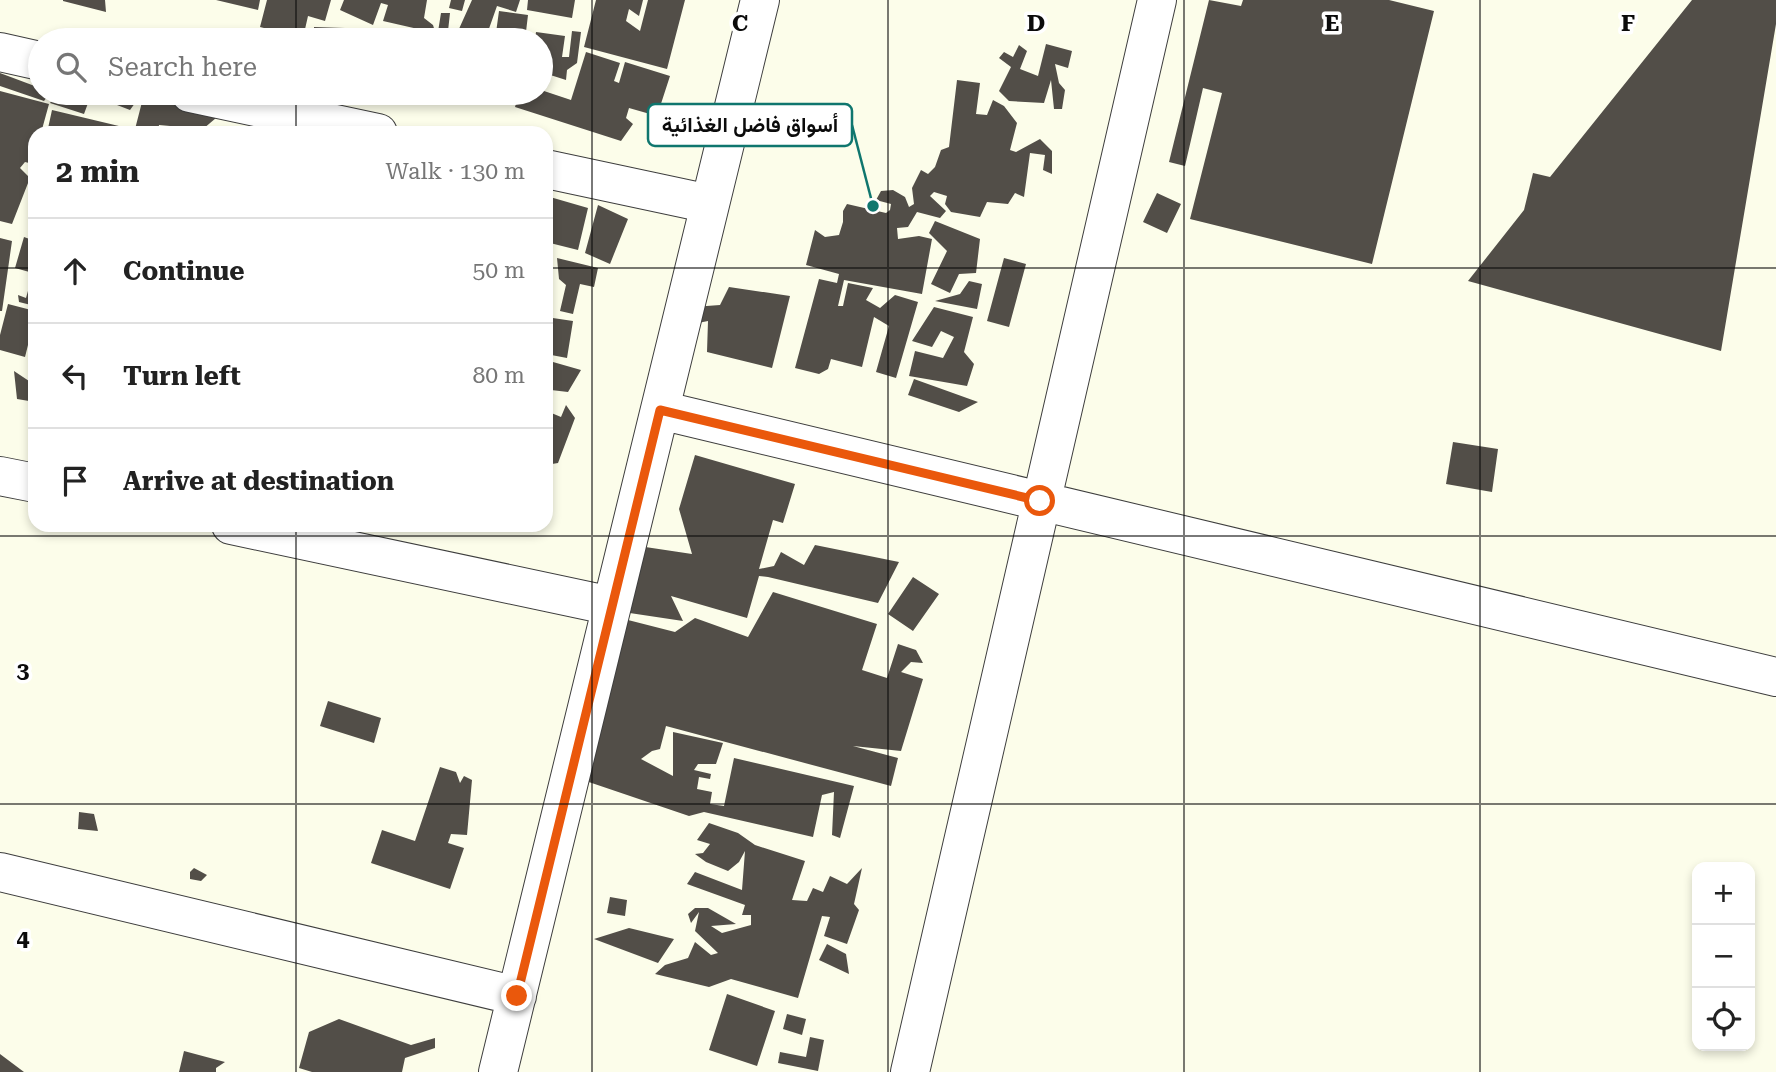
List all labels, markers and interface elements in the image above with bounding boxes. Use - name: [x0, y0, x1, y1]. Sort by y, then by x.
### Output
- text: C: [732, 10, 748, 37]
- text: D: [1027, 10, 1045, 37]
- text: E: [1325, 10, 1339, 37]
- text: F: [1621, 10, 1635, 37]
- search box: [28, 28, 553, 105]
- icon: search: [52, 48, 90, 86]
- text: Search here: [108, 52, 257, 82]
- callout: أسواق فاضل الغذائية: [648, 104, 852, 146]
- text: أسواق فاضل الغذائية: [662, 112, 838, 138]
- text: 2 min: [56, 154, 139, 189]
- text: Walk · 130 m: [386, 158, 525, 185]
- icon: ahead: [56, 252, 94, 290]
- text: Continue: [123, 256, 245, 286]
- text: 50 m: [472, 257, 525, 284]
- icon: left: [56, 357, 94, 395]
- text: Turn left: [123, 361, 241, 391]
- text: 80 m: [472, 362, 525, 389]
- icon: arrive: [56, 462, 94, 500]
- text: Arrive at destination: [123, 466, 394, 496]
- route start: [1024, 485, 1055, 516]
- text: 3: [17, 657, 30, 684]
- map controls: [1692, 862, 1755, 1051]
- button: +: [1692, 862, 1755, 925]
- text: 4: [17, 925, 30, 952]
- button: −: [1692, 925, 1755, 988]
- route end: [501, 980, 532, 1011]
- button: locate: [1692, 988, 1755, 1051]

